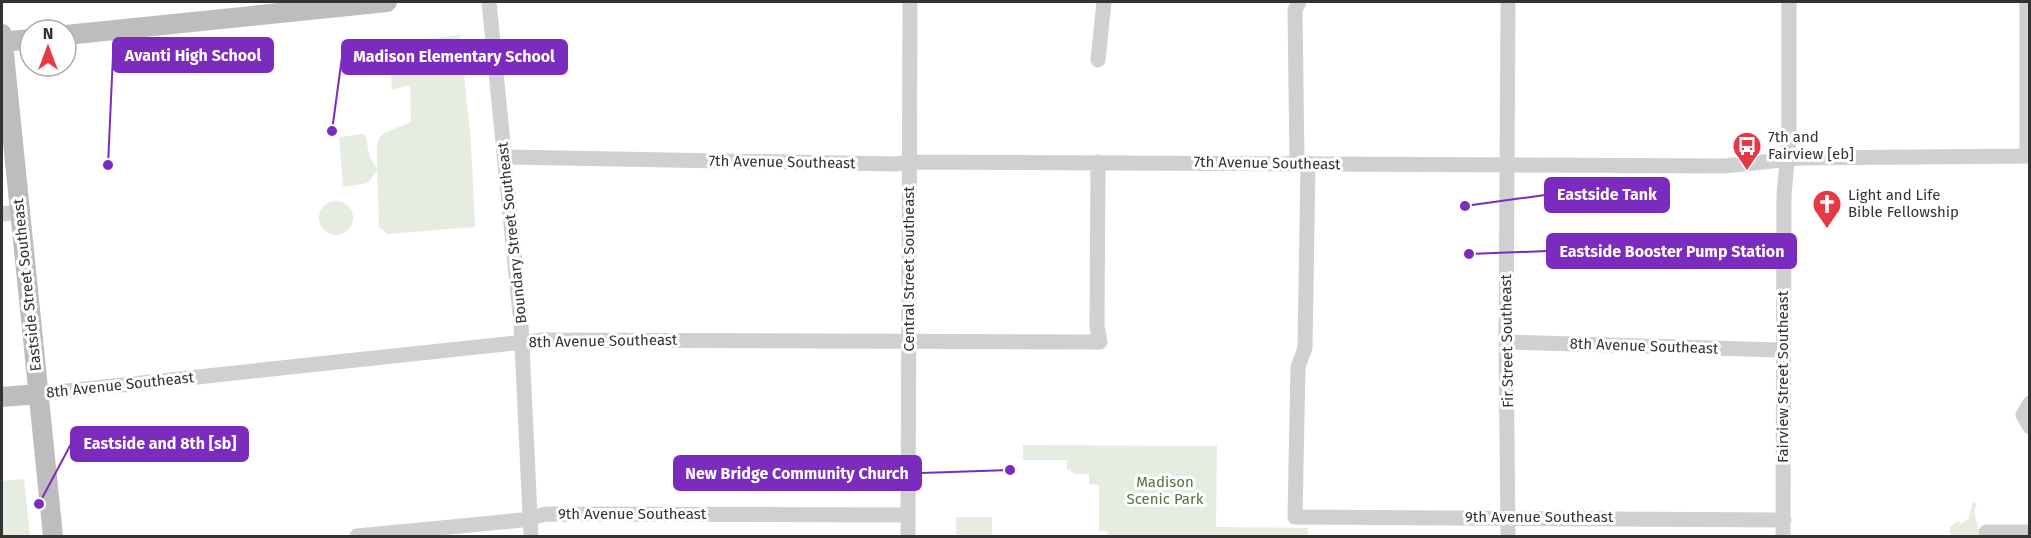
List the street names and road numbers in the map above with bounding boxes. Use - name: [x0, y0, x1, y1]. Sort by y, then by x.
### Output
- street label: Boundary Street Southeast: [493, 141, 530, 325]
- street label: 7th Avenue Southeast: [708, 152, 856, 172]
- street label: 7th Avenue Southeast: [1193, 153, 1341, 173]
- street label: Central Street Southeast: [900, 186, 918, 352]
- street label: Eastside Street Southeast: [9, 197, 45, 372]
- street label: Fir Street Southeast: [1497, 273, 1517, 408]
- street label: Fairview Street Southeast: [1774, 290, 1792, 463]
- street label: 8th Avenue Southeast: [529, 331, 678, 351]
- street label: 8th Avenue Southeast: [1569, 334, 1719, 358]
- street label: 8th Avenue Southeast: [45, 368, 195, 402]
- street label: 9th Avenue Southeast: [558, 505, 707, 523]
- street label: 9th Avenue Southeast: [1465, 508, 1614, 526]

